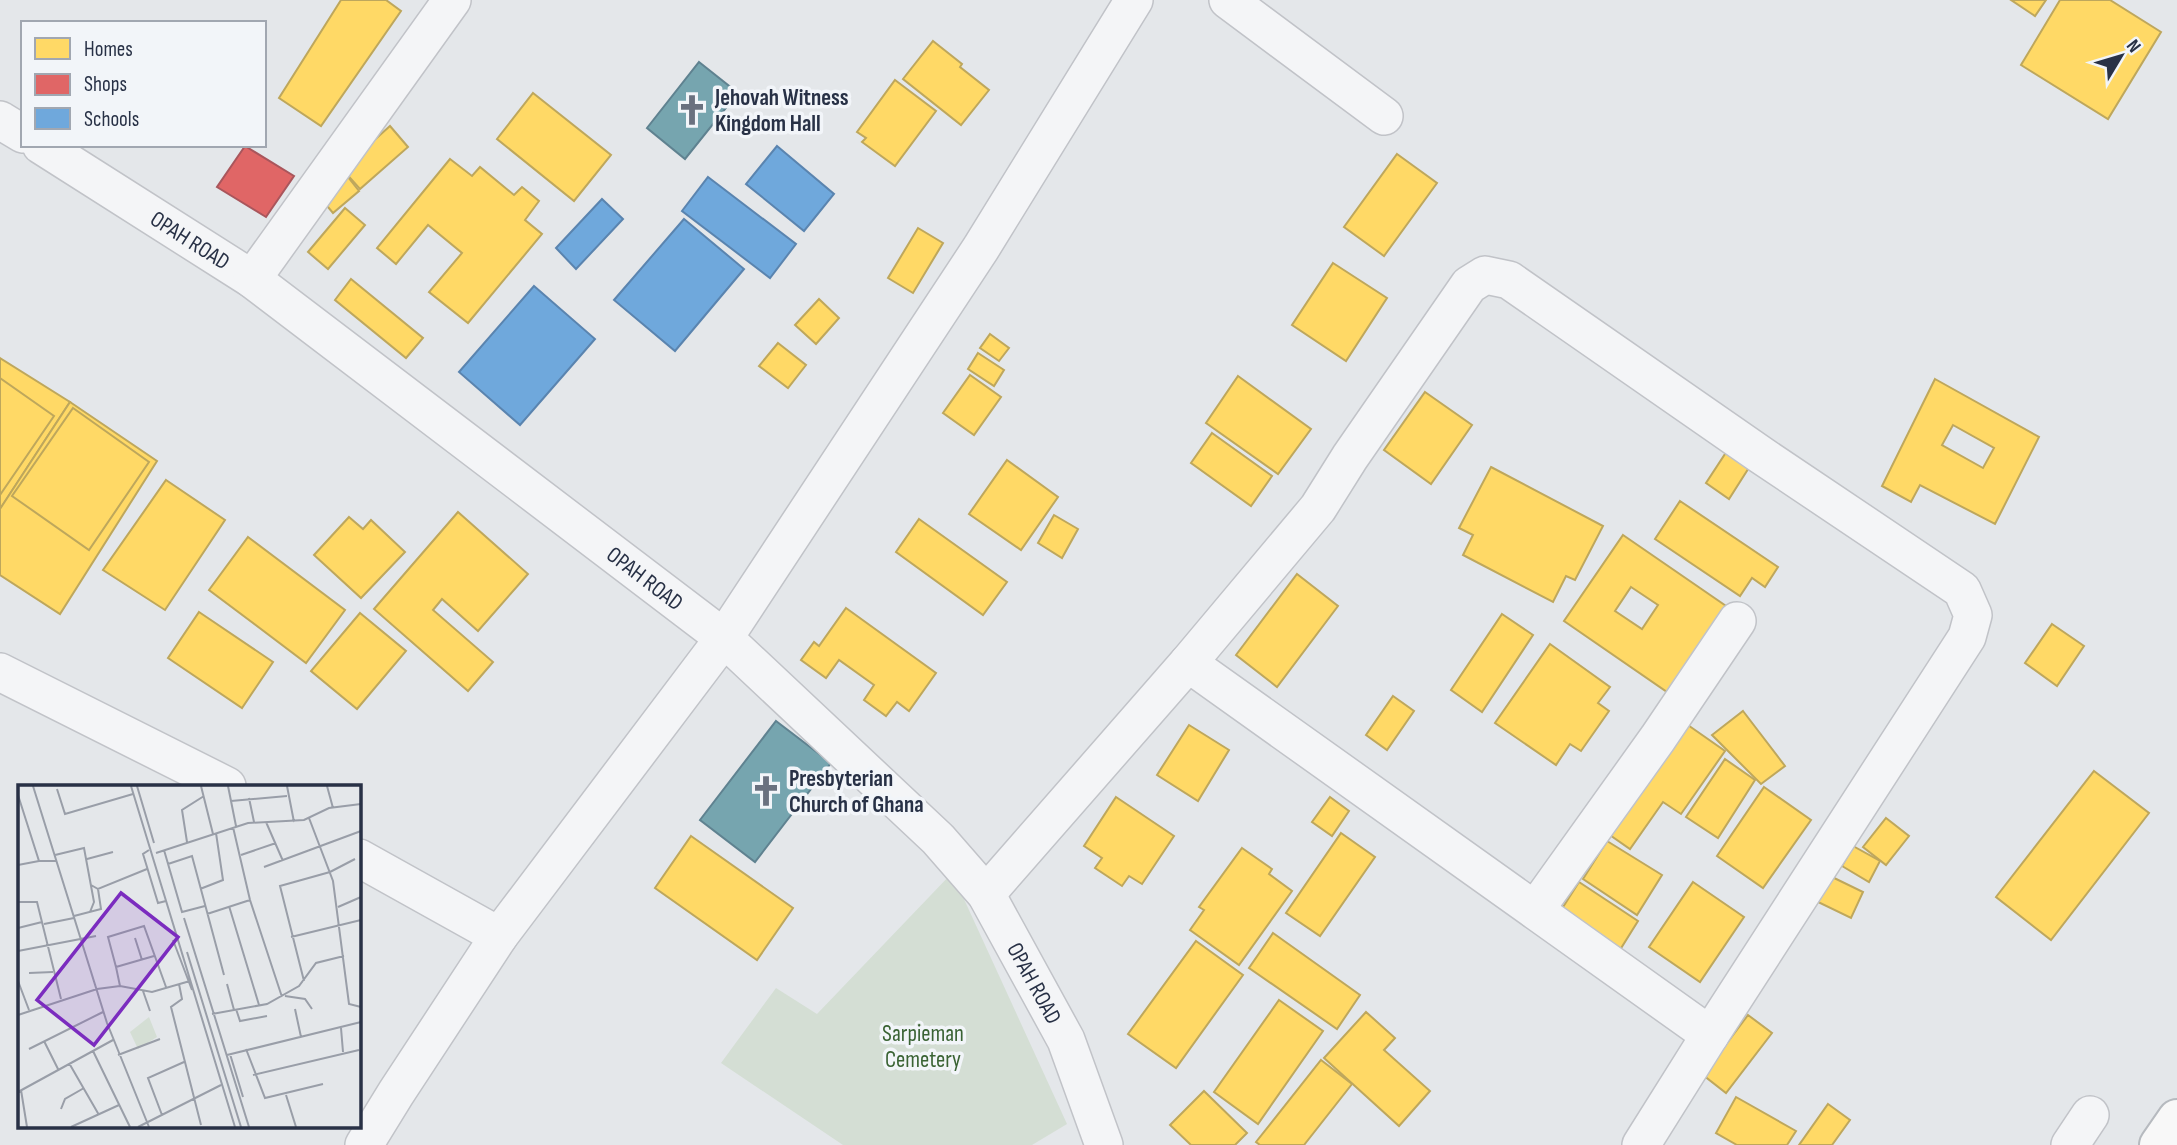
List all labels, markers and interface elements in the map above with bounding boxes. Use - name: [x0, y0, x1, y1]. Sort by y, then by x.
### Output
- legend: [21, 21, 266, 147]
- north arrow: [2086, 21, 2156, 91]
- text: N: [2121, 35, 2145, 58]
- text: Homes: [84, 37, 133, 62]
- text: Shops: [84, 72, 127, 97]
- place label: Jehovah Witness Kingdom Hall: [714, 84, 849, 138]
- church icon: Jehovah Witness Kingdom Hall: [675, 93, 709, 127]
- text: Schools: [84, 107, 139, 132]
- street label: OPAH ROAD: [145, 205, 235, 276]
- street label: OPAH ROAD: [601, 541, 688, 617]
- place label: Presbyterian Church of Ghana: [789, 765, 924, 819]
- church icon: Presbyterian Church of Ghana: [749, 774, 783, 808]
- inset map: [18, 785, 360, 1128]
- street label: OPAH ROAD: [1000, 938, 1067, 1029]
- park label: Sarpieman Cemetery: [882, 1020, 964, 1074]

